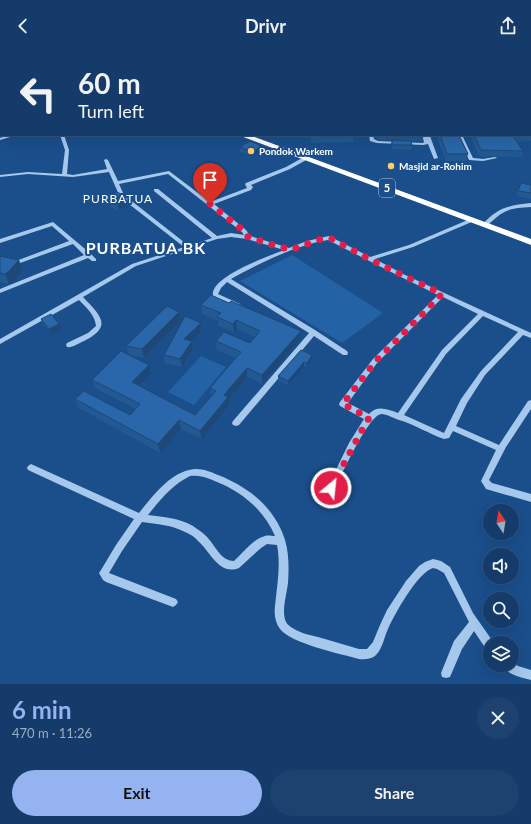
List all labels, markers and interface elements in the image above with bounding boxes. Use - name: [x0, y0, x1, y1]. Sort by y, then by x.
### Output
- icon: back: [12, 15, 34, 37]
- text: Drivr: [245, 15, 286, 37]
- icon: share: [497, 15, 519, 37]
- text: 60 m: [78, 66, 141, 100]
- icon: left: [12, 68, 64, 120]
- text: Turn left: [78, 100, 144, 122]
- place label: Pondok Warkem: [259, 145, 333, 157]
- marker: Pondok Warkem: [246, 146, 256, 156]
- place label: Masjid ar-Rohim: [399, 160, 472, 172]
- marker: Masjid ar-Rohim: [386, 161, 396, 171]
- pin: [193, 163, 227, 204]
- icon: arrive: [199, 169, 221, 191]
- road number: 5: [379, 179, 395, 197]
- district label: PURBATUA: [83, 191, 153, 206]
- district label: PURBATUA BK: [86, 238, 206, 257]
- position arrow: [310, 467, 352, 509]
- north arrow: [483, 504, 519, 540]
- map controls: [483, 504, 519, 672]
- button: sound: [483, 548, 519, 584]
- button: search: [483, 592, 519, 628]
- button: layers: [483, 636, 519, 672]
- text: 6 min: [12, 695, 72, 724]
- button: close: [477, 697, 519, 739]
- text: 470 m · 11:26: [12, 725, 92, 741]
- button: Exit: [12, 770, 262, 816]
- button: Share: [270, 770, 519, 816]

